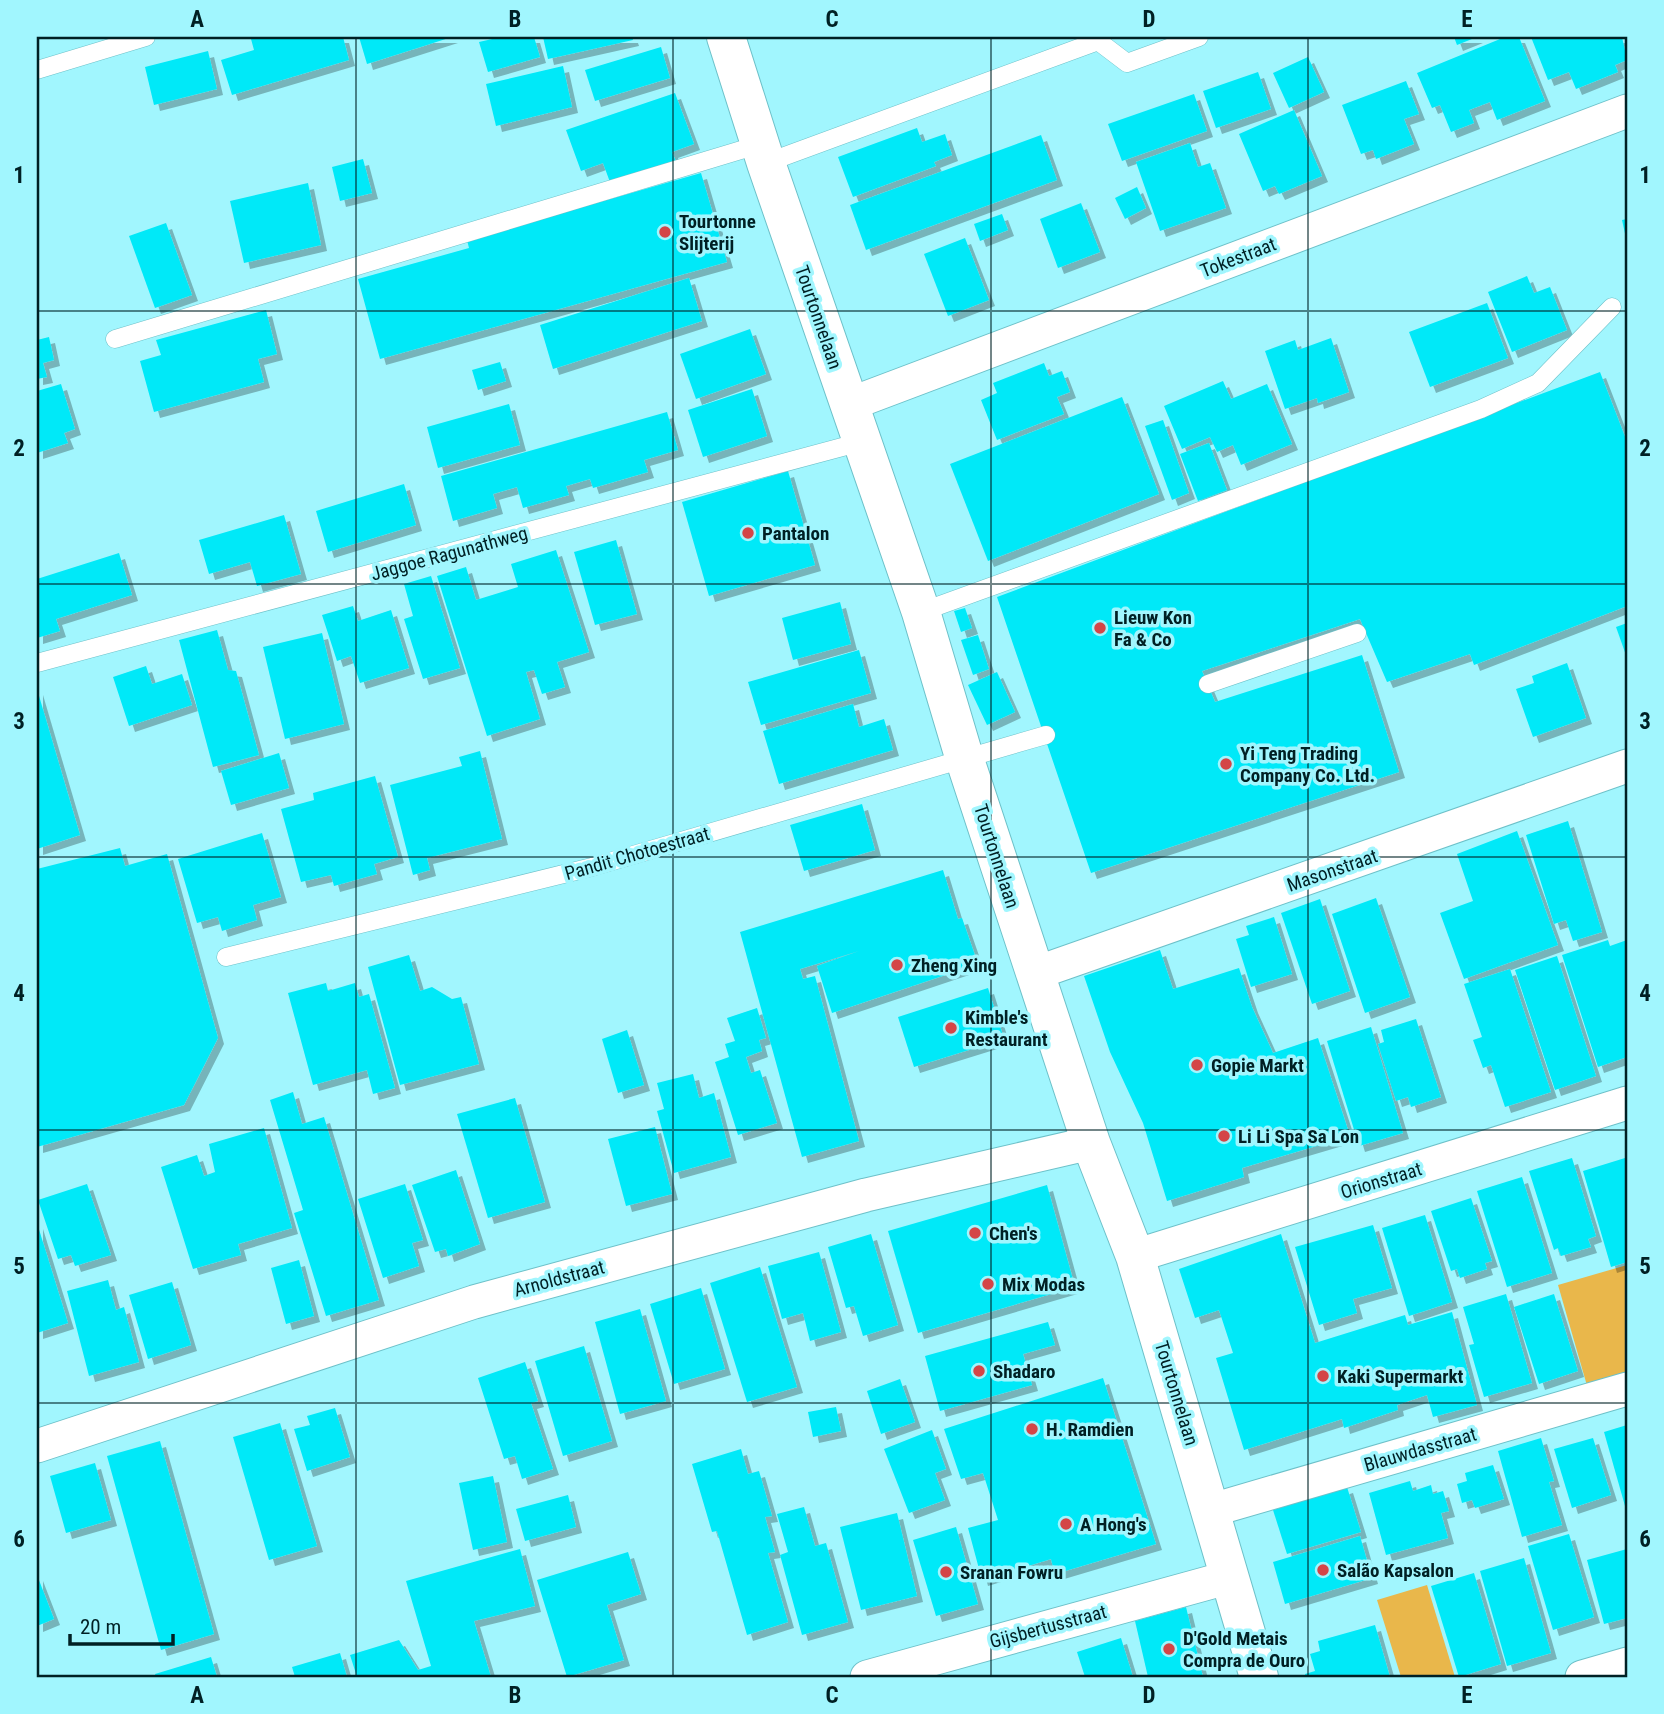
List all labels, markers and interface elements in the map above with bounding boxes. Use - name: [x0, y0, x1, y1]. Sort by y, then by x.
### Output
- text: A: [190, 6, 204, 33]
- text: B: [509, 6, 521, 33]
- text: C: [825, 6, 839, 33]
- text: D: [1143, 6, 1156, 33]
- text: E: [1461, 6, 1473, 33]
- text: 1: [13, 162, 25, 189]
- text: 1: [1639, 162, 1651, 189]
- place label: Tourtonne Slijterij: [679, 210, 756, 255]
- marker: Tourtonne Slijterij: [657, 224, 673, 240]
- street label: Tokestraat: [1197, 233, 1279, 282]
- street label: Tourtonnelaan: [790, 262, 847, 372]
- text: 2: [13, 435, 25, 462]
- text: 2: [1639, 435, 1651, 462]
- street label: Jaggoe Ragunathweg: [368, 522, 530, 585]
- place label: Pantalon: [762, 522, 829, 545]
- marker: Pantalon: [740, 525, 756, 541]
- place label: Lieuw Kon Fa & Co: [1114, 606, 1192, 651]
- marker: Lieuw Kon Fa & Co: [1092, 620, 1108, 636]
- text: 3: [13, 708, 25, 735]
- text: 3: [1639, 708, 1651, 735]
- place label: Yi Teng Trading Company Co. Ltd.: [1240, 742, 1375, 787]
- marker: Yi Teng Trading Company Co. Ltd.: [1218, 756, 1234, 772]
- street label: Tourtonnelaan: [969, 801, 1024, 911]
- street label: Pandit Chotoestraat: [562, 822, 712, 885]
- street label: Masonstraat: [1284, 844, 1381, 897]
- place label: Zheng Xing: [911, 954, 997, 977]
- marker: Zheng Xing: [889, 957, 905, 973]
- text: 4: [13, 980, 25, 1007]
- text: 4: [1639, 980, 1651, 1007]
- place label: Kimble's Restaurant: [965, 1006, 1048, 1051]
- marker: Kimble's Restaurant: [943, 1020, 959, 1036]
- place label: Gopie Markt: [1211, 1054, 1304, 1077]
- marker: Gopie Markt: [1189, 1057, 1205, 1073]
- place label: Li Li Spa Sa Lon: [1238, 1125, 1359, 1148]
- marker: Li Li Spa Sa Lon: [1216, 1128, 1232, 1144]
- street label: Orionstraat: [1338, 1157, 1425, 1204]
- place label: Chen's: [989, 1222, 1038, 1245]
- marker: Chen's: [967, 1225, 983, 1241]
- text: 5: [13, 1253, 25, 1280]
- text: 5: [1639, 1253, 1651, 1280]
- street label: Arnoldstraat: [511, 1255, 607, 1302]
- place label: Mix Modas: [1002, 1273, 1085, 1296]
- marker: Mix Modas: [980, 1276, 996, 1292]
- street label: Tourtonnelaan: [1150, 1338, 1203, 1448]
- place label: Shadaro: [993, 1360, 1055, 1383]
- marker: Shadaro: [971, 1363, 987, 1379]
- place label: Kaki Supermarkt: [1337, 1365, 1464, 1388]
- marker: Kaki Supermarkt: [1315, 1368, 1331, 1384]
- place label: H. Ramdien: [1046, 1418, 1134, 1441]
- marker: H. Ramdien: [1024, 1421, 1040, 1437]
- street label: Blauwdasstraat: [1361, 1422, 1479, 1477]
- place label: A Hong's: [1080, 1513, 1147, 1536]
- marker: A Hong's: [1058, 1516, 1074, 1532]
- text: 6: [13, 1526, 25, 1553]
- text: 6: [1639, 1526, 1651, 1553]
- place label: Salão Kapsalon: [1337, 1559, 1454, 1582]
- place label: Sranan Fowru: [960, 1561, 1063, 1584]
- marker: Salão Kapsalon: [1315, 1562, 1331, 1578]
- marker: Sranan Fowru: [938, 1564, 954, 1580]
- street label: Gijsbertusstraat: [987, 1600, 1109, 1653]
- scale bar: [70, 1602, 173, 1646]
- text: 20 m: [80, 1615, 121, 1639]
- place label: D'Gold Metais Compra de Ouro: [1183, 1627, 1305, 1672]
- marker: D'Gold Metais Compra de Ouro: [1161, 1641, 1177, 1657]
- text: A: [190, 1682, 204, 1709]
- text: B: [509, 1682, 521, 1709]
- text: C: [825, 1682, 839, 1709]
- text: D: [1143, 1682, 1156, 1709]
- text: E: [1461, 1682, 1473, 1709]

